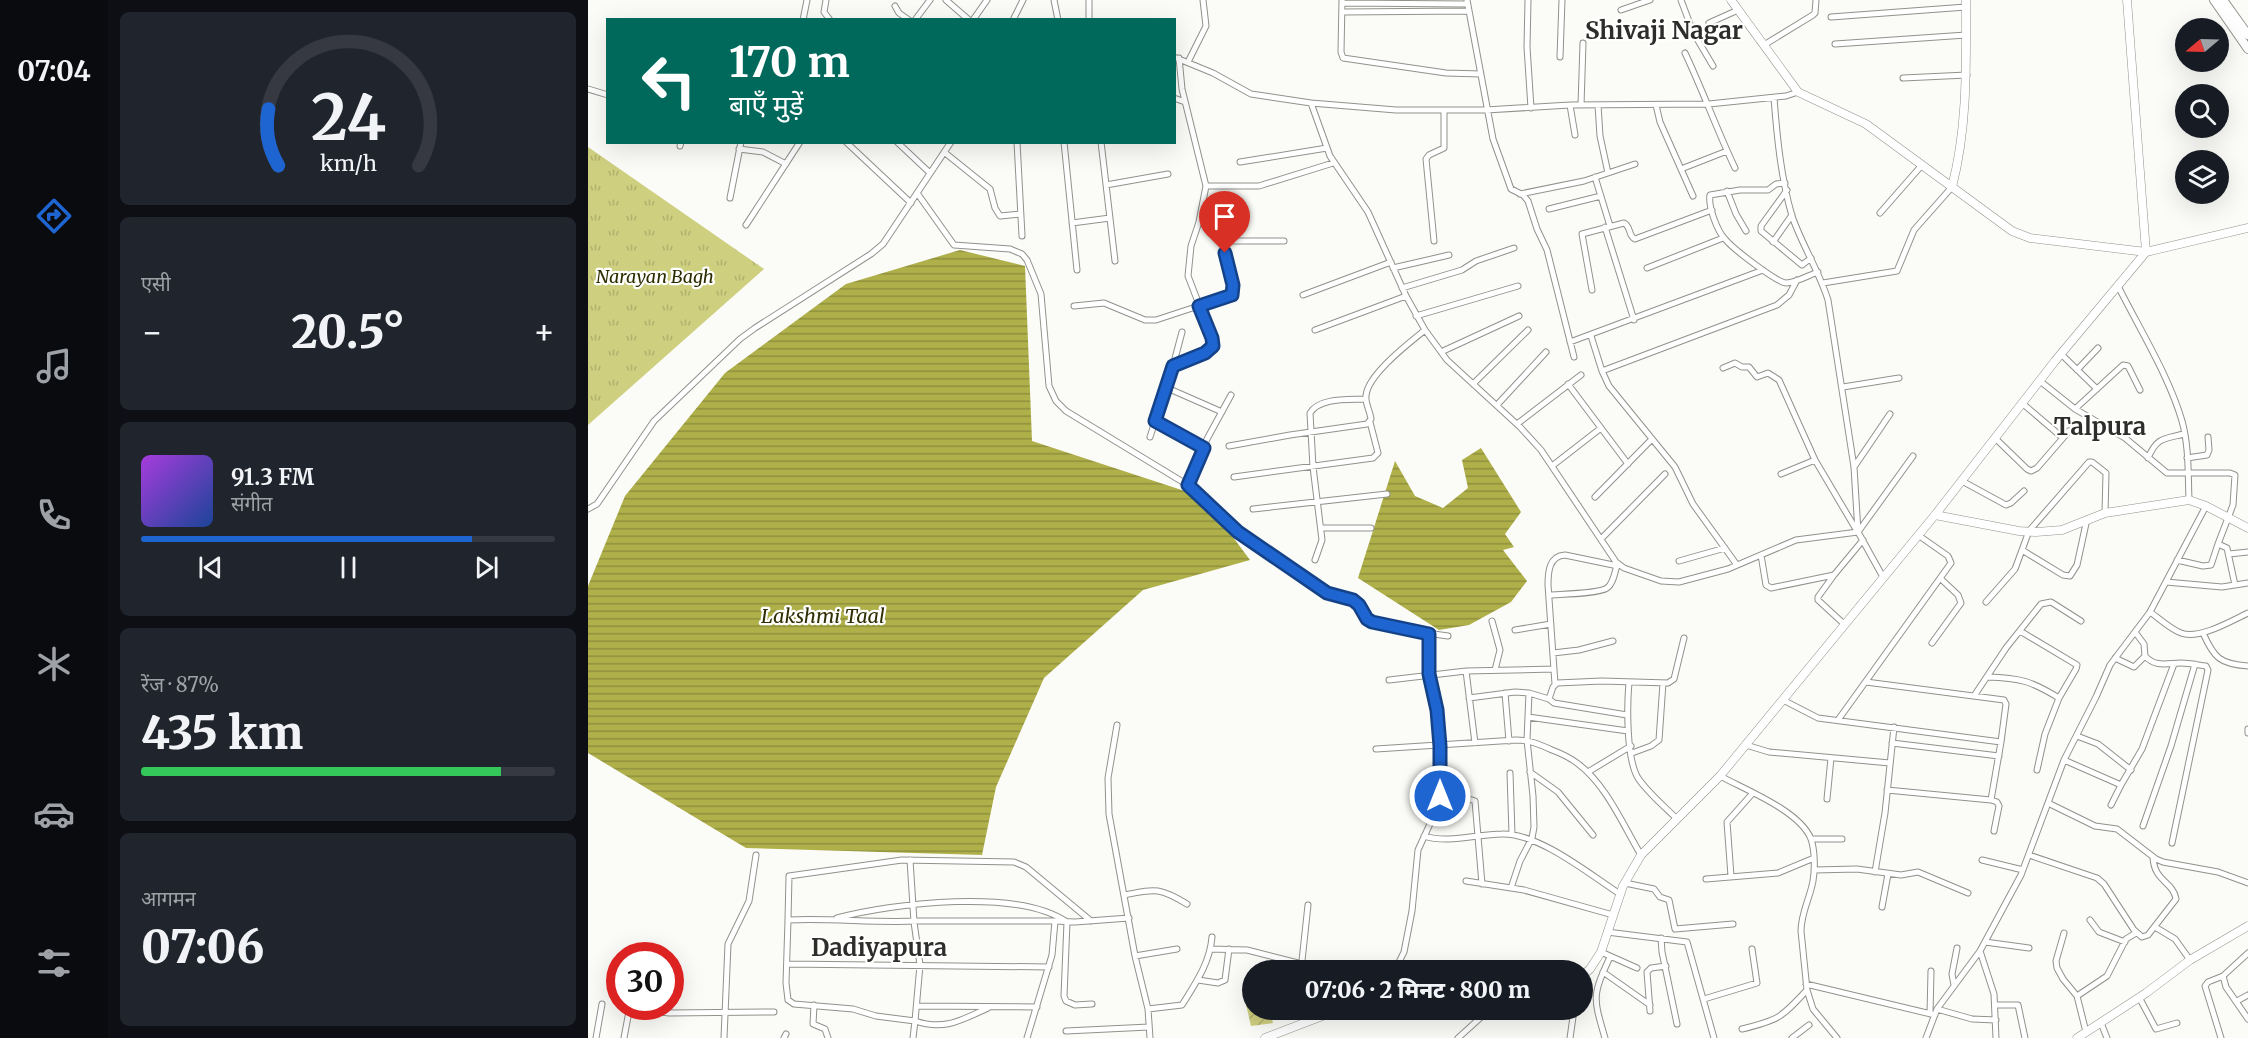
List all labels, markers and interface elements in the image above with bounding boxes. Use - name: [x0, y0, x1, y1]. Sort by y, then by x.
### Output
- district label: Shivaji Nagar: [1585, 15, 1743, 46]
- north arrow: [2175, 18, 2229, 72]
- map controls: [2175, 18, 2229, 204]
- text: 170 m: [729, 36, 850, 88]
- icon: left: [630, 42, 708, 120]
- text: 07:04: [17, 54, 91, 88]
- text: 24: [310, 79, 386, 157]
- button: search: [2175, 84, 2229, 138]
- text: बाएँ मुड़ें: [729, 88, 803, 122]
- text: km/h: [320, 150, 376, 177]
- button: layers: [2175, 150, 2229, 204]
- pin: [1199, 191, 1250, 253]
- icon: directions: [33, 195, 75, 237]
- icon: arrive: [1208, 200, 1241, 233]
- park label: Narayan Bagh: [596, 265, 714, 288]
- text: एसी: [141, 271, 171, 296]
- text: 20.5°: [291, 304, 405, 360]
- text: −: [141, 312, 163, 353]
- text: +: [533, 312, 555, 353]
- icon: music: [33, 345, 75, 387]
- district label: Talpura: [2054, 411, 2146, 442]
- text: 91.3 FM: [231, 463, 314, 491]
- text: संगीत: [231, 491, 272, 516]
- icon: phone: [33, 494, 75, 536]
- icon: previous: [194, 551, 227, 584]
- icon: pause: [332, 551, 365, 584]
- icon: next: [470, 551, 503, 584]
- water label: Lakshmi Taal: [761, 603, 885, 628]
- icon: climate: [33, 643, 75, 685]
- text: रेंज · 87%: [141, 672, 219, 697]
- text: 435 km: [141, 705, 303, 761]
- position arrow: [1408, 764, 1472, 828]
- icon: car: [33, 793, 75, 835]
- text: आगमन: [141, 886, 196, 911]
- text: 07:06: [141, 919, 264, 975]
- district label: Dadiyapura: [811, 932, 947, 963]
- icon: filters: [33, 942, 75, 984]
- speed limit sign: 30: [606, 942, 684, 1020]
- text: 07:06 · 2 मिनट · 800 m: [1305, 976, 1530, 1004]

